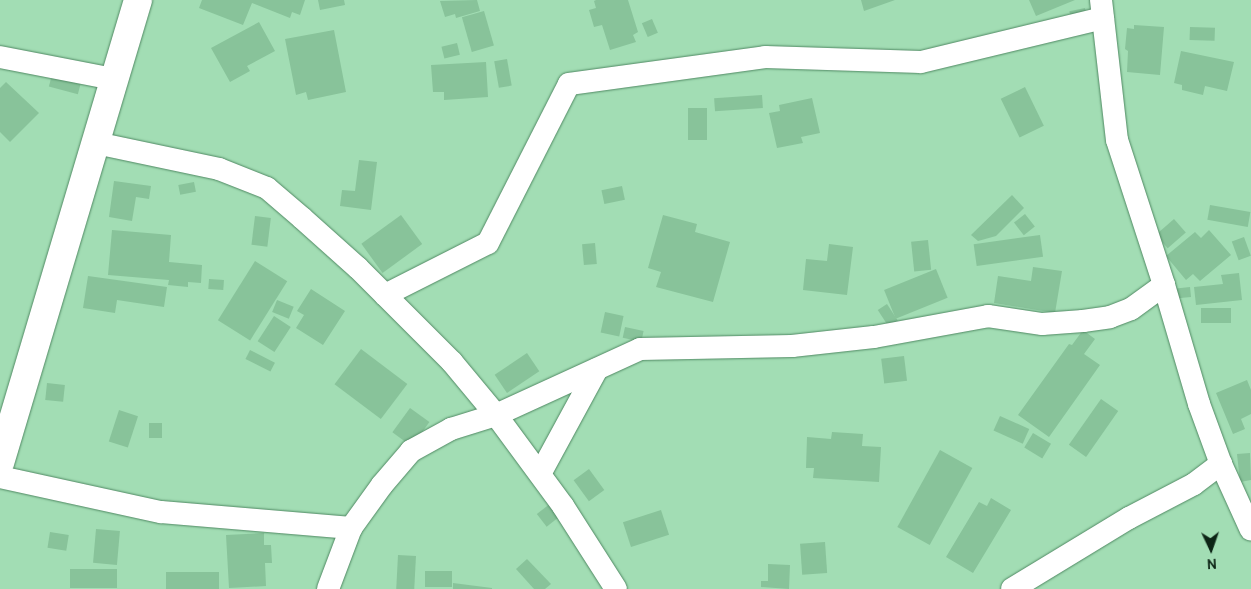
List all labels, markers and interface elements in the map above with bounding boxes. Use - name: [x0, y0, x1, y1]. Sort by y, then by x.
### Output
- north arrow: [1186, 524, 1236, 574]
- text: N: [1206, 555, 1217, 573]

